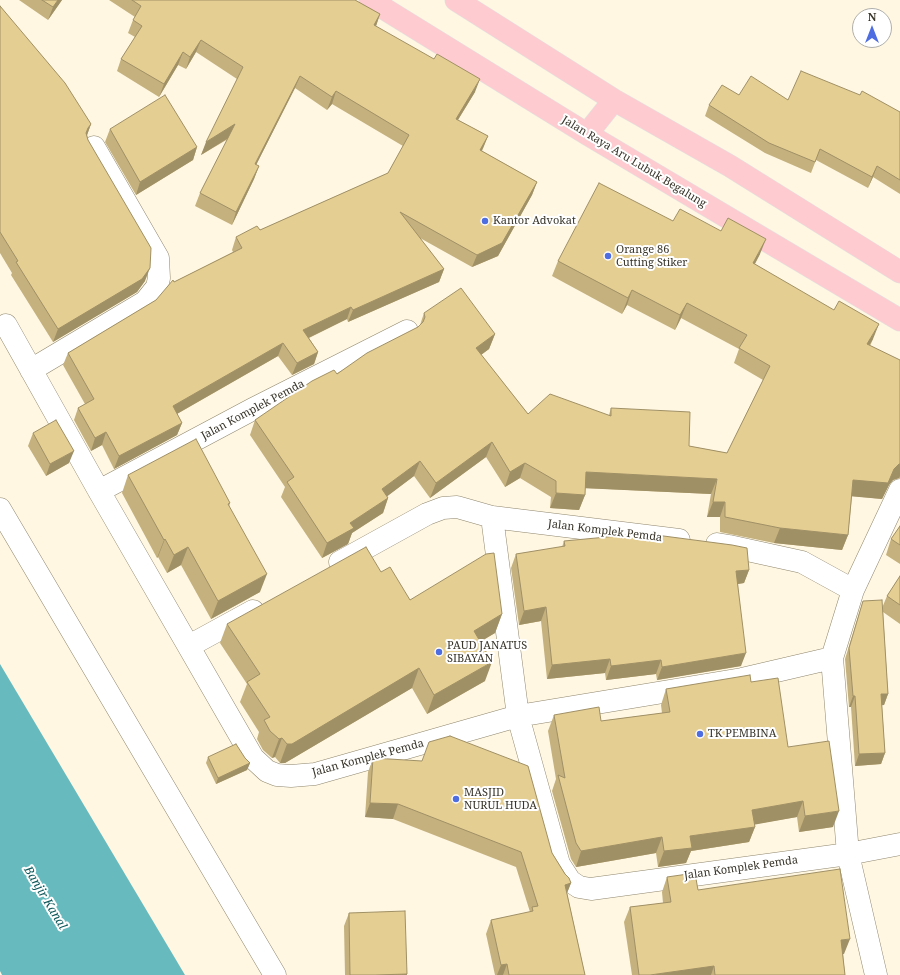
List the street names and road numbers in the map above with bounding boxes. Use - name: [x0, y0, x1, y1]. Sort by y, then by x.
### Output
- street label: Jalan Raya Aru Lubuk Begalung: [559, 113, 709, 211]
- street label: Jalan Komplek Pemda: [199, 377, 307, 443]
- street label: Jalan Komplek Pemda: [547, 517, 663, 545]
- street label: Jalan Komplek Pemda: [311, 737, 425, 779]
- street label: Jalan Komplek Pemda: [683, 853, 799, 883]

